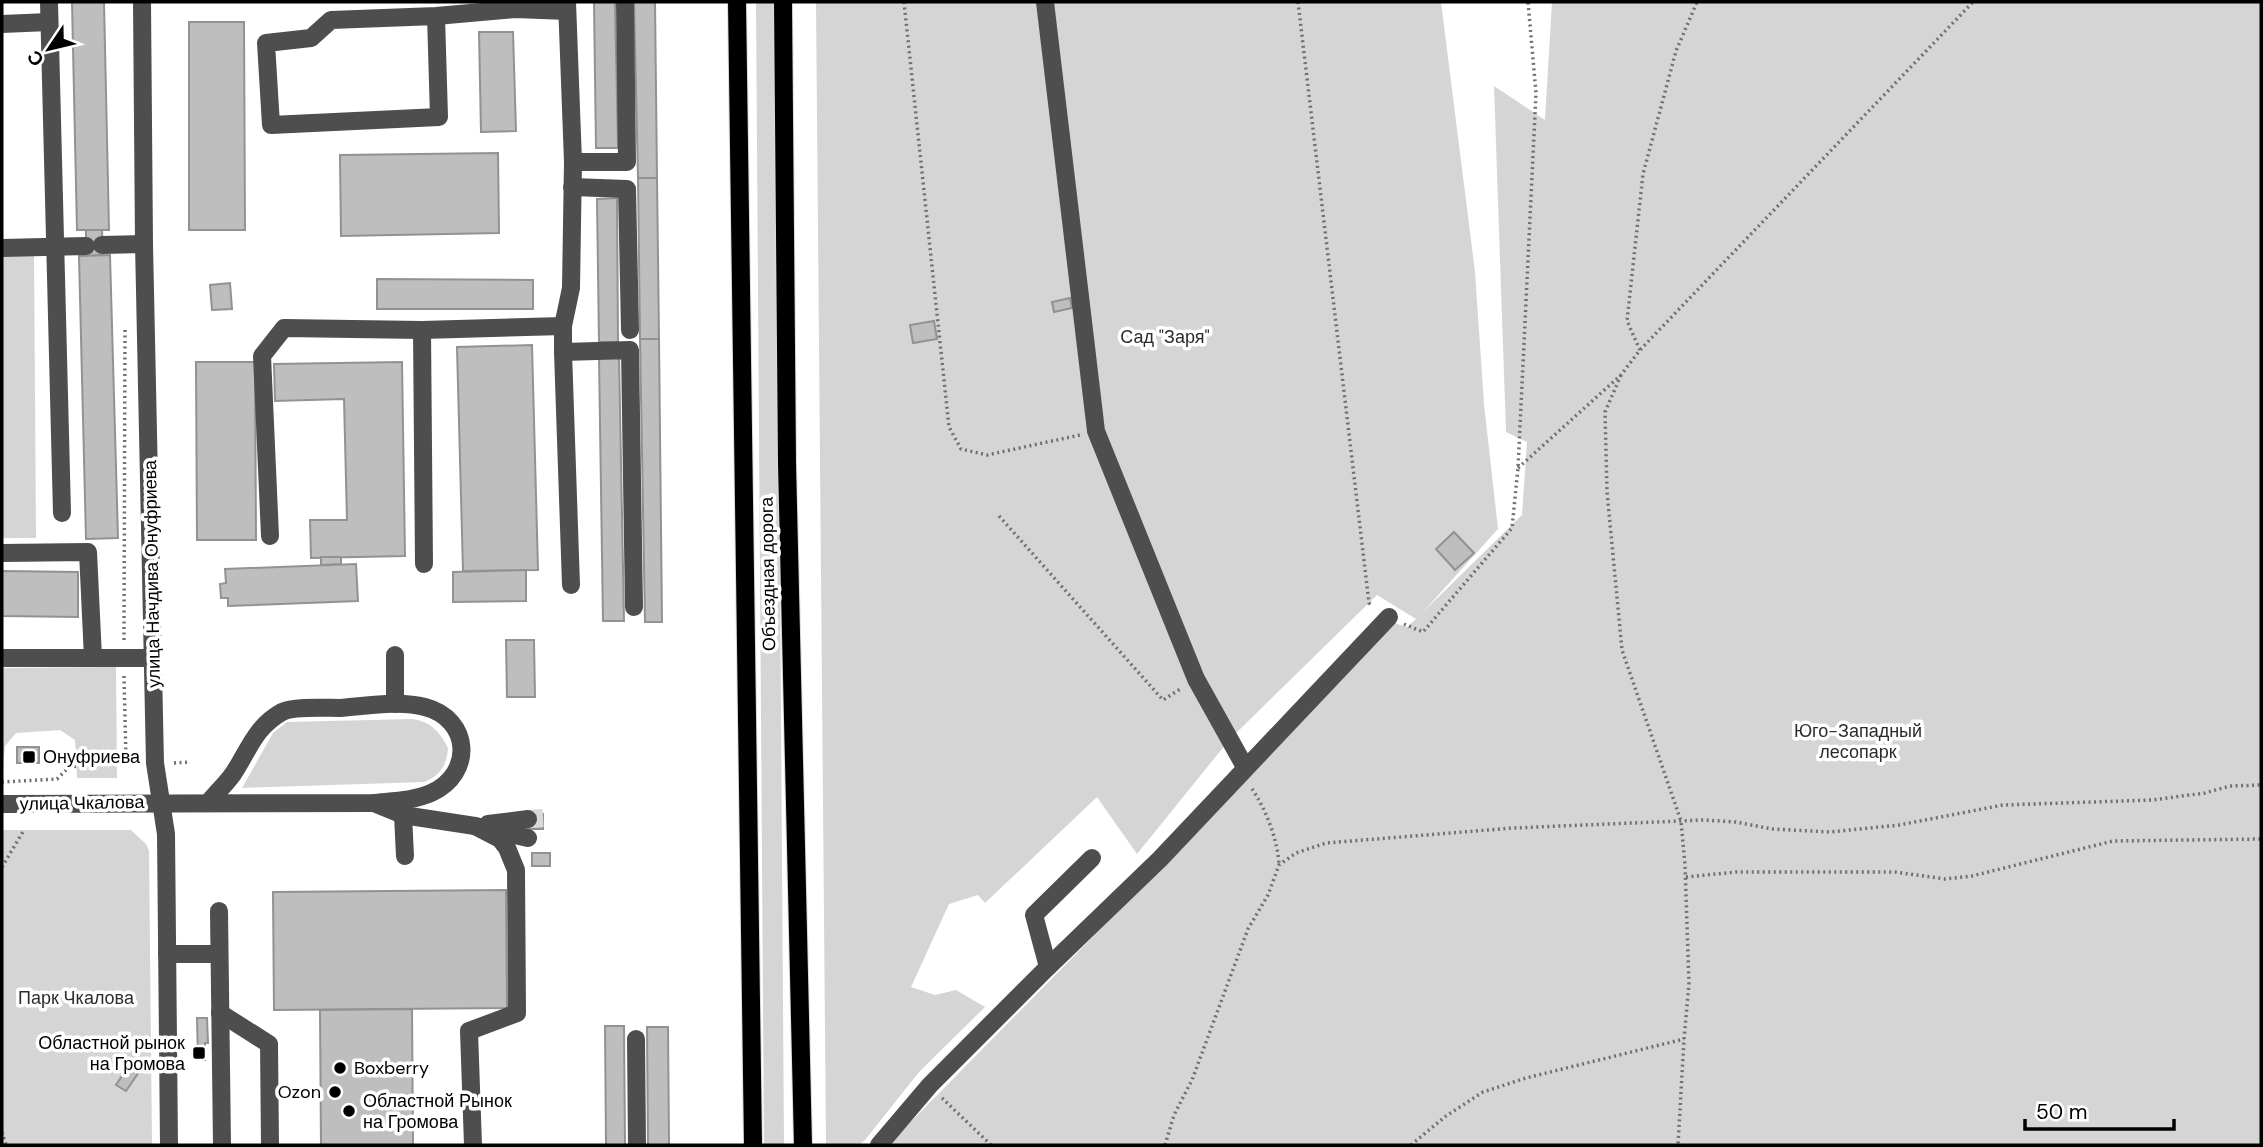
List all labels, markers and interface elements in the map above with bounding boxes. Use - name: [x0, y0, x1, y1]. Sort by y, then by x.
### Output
- north arrow: [14, 14, 84, 84]
- text: С: [21, 45, 50, 71]
- park label: Сад "Заря": [1120, 325, 1210, 349]
- street label: улица Начдива Онуфриева: [138, 459, 166, 688]
- street label: Объездная дорога: [755, 496, 781, 651]
- park label: Юго-Западный лесопарк: [1794, 719, 1922, 764]
- place label: Онуфриева: [43, 745, 141, 769]
- marker: Онуфриева: [21, 749, 37, 765]
- street label: улица Чкалова: [19, 790, 146, 816]
- park label: Парк Чкалова: [18, 986, 135, 1010]
- place label: Областной рынок на Громова: [38, 1031, 186, 1076]
- marker: Областной рынок на Громова: [191, 1045, 207, 1061]
- place label: Boxberry: [354, 1056, 429, 1080]
- marker: Boxberry: [332, 1060, 348, 1076]
- place label: Ozon: [278, 1080, 321, 1104]
- marker: Ozon: [327, 1084, 343, 1100]
- scale bar: [2025, 1088, 2174, 1132]
- place label: Областной Рынок на Громова: [363, 1089, 512, 1134]
- text: 50 m: [2036, 1098, 2087, 1126]
- marker: Областной Рынок на Громова: [341, 1103, 357, 1119]

